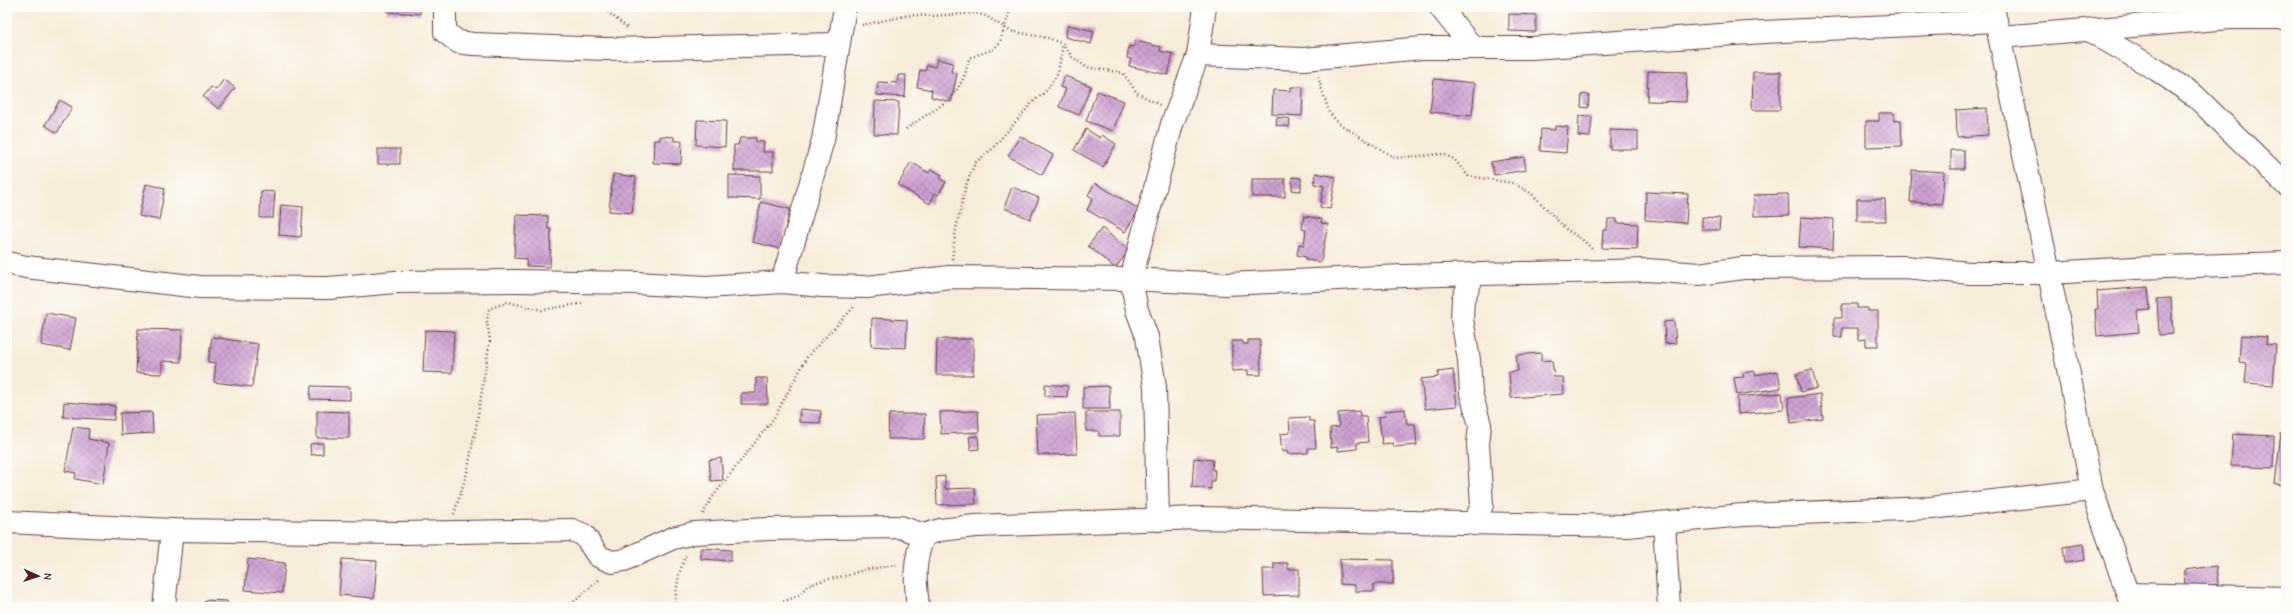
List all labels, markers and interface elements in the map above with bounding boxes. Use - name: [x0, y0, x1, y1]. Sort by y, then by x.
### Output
- north arrow: [18, 556, 58, 596]
- text: N: [41, 573, 54, 580]

